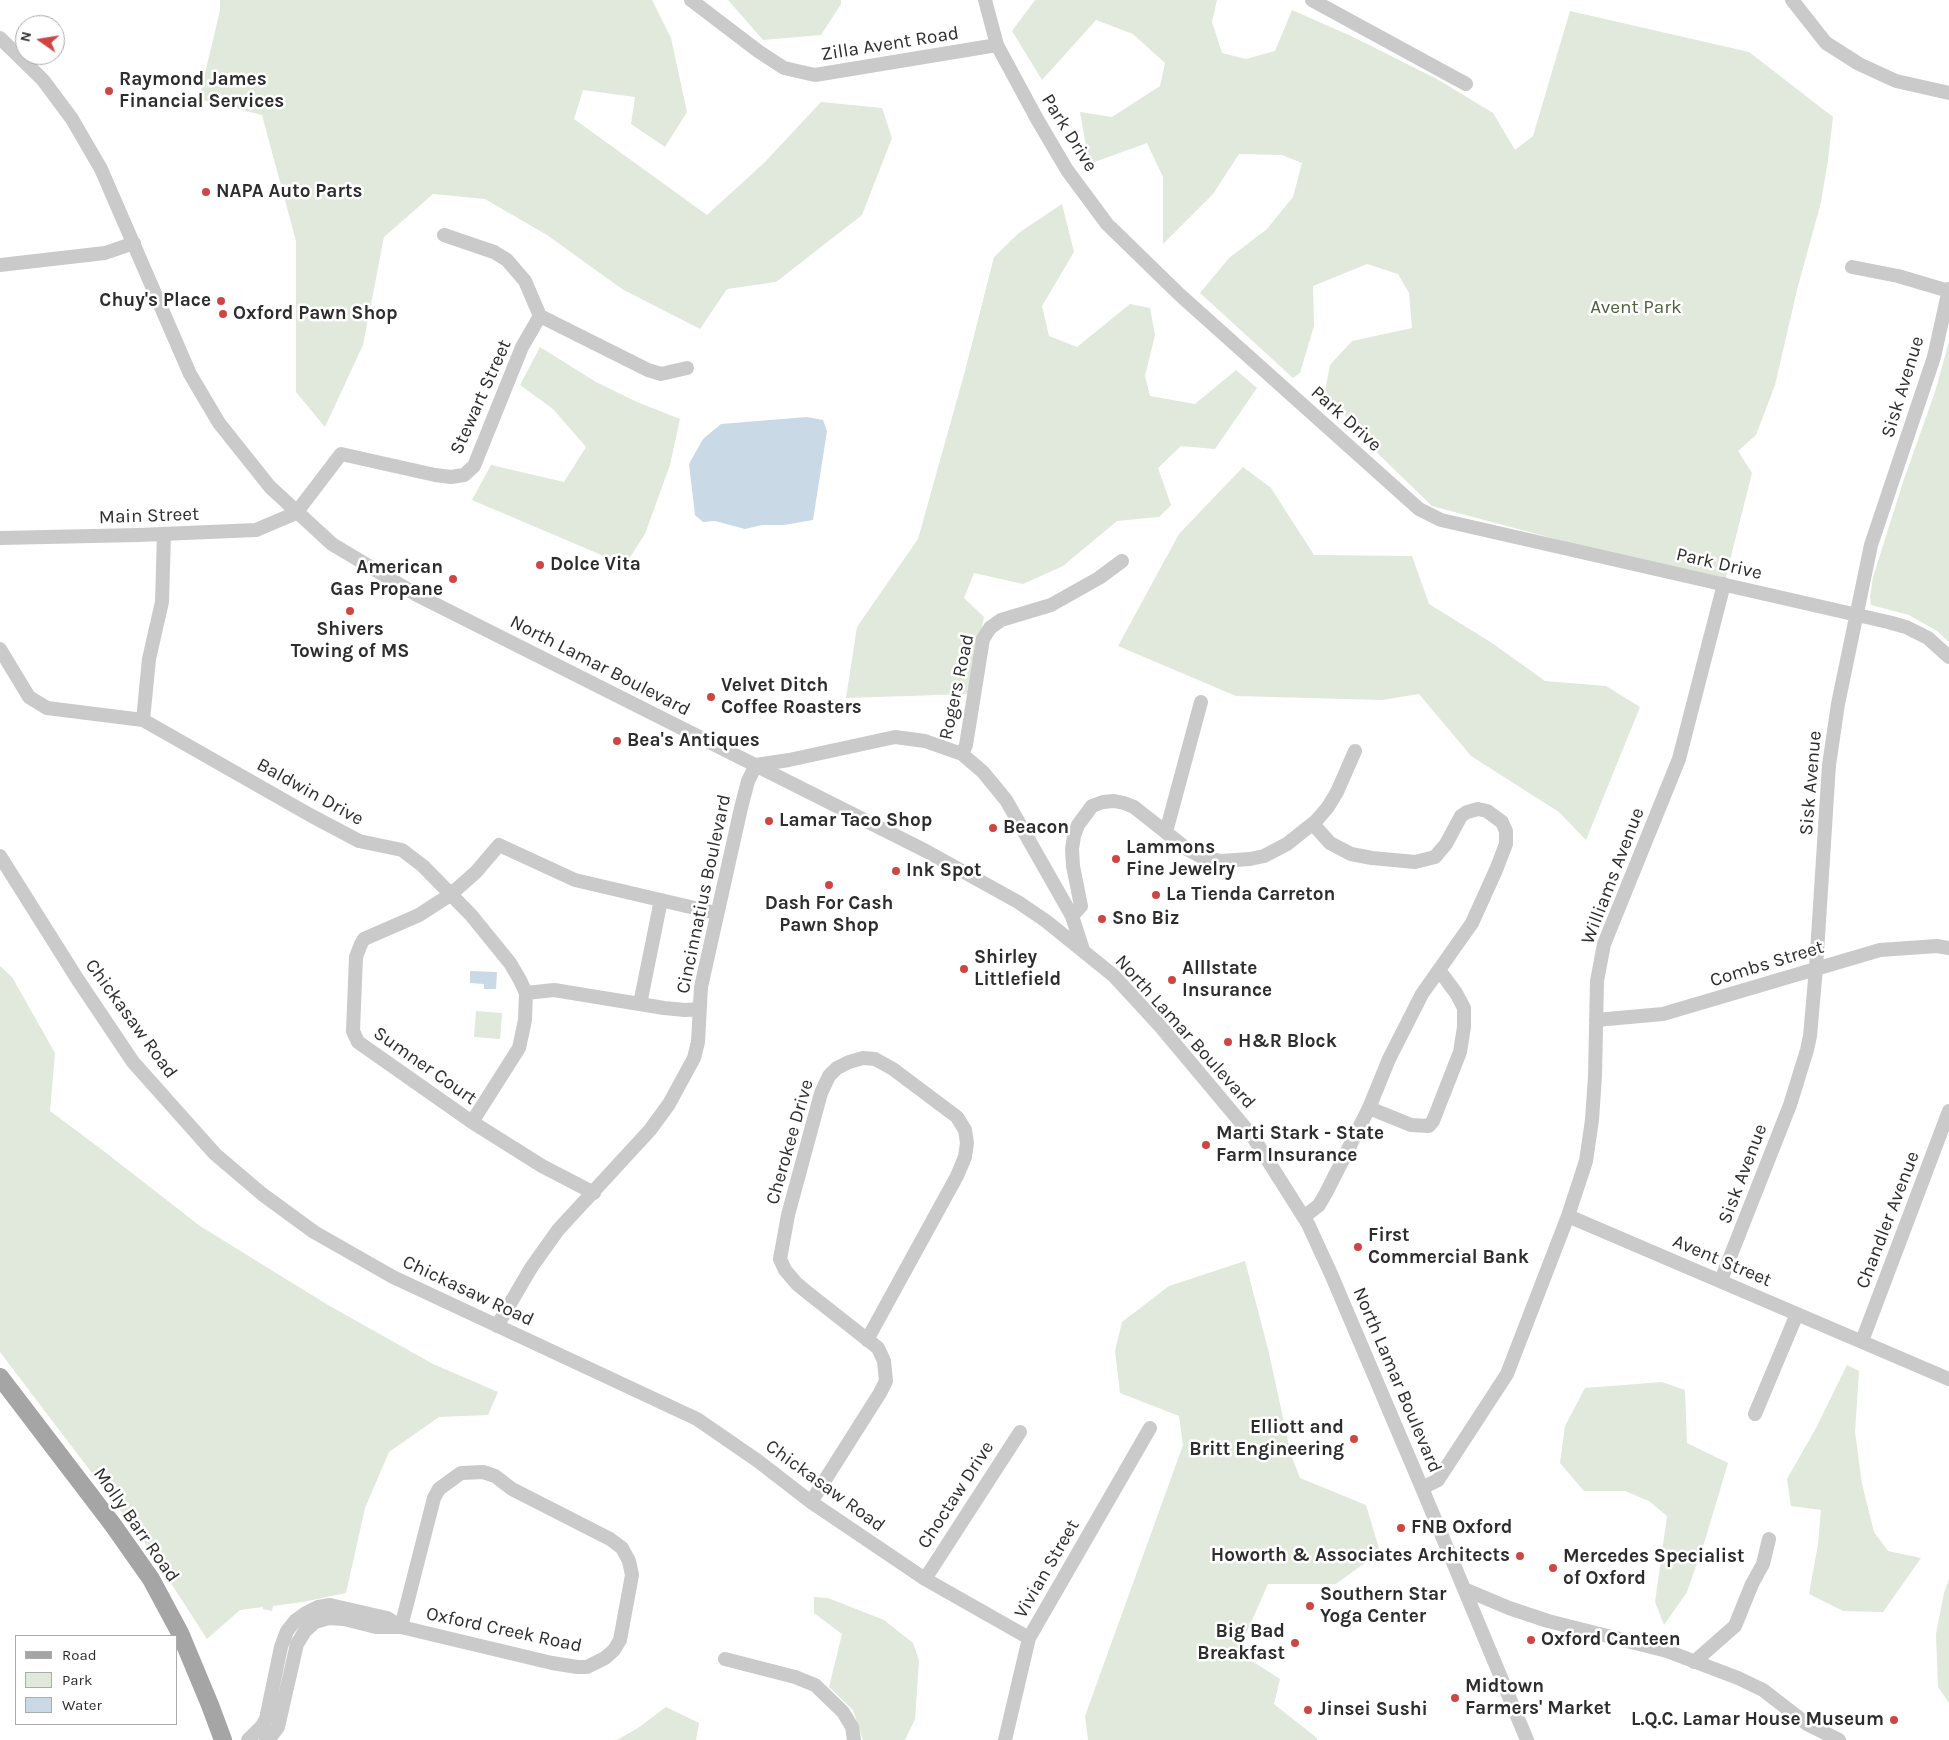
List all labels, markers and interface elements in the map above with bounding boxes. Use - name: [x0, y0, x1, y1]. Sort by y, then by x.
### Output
- north arrow: [15, 15, 65, 65]
- street label: Zilla Avent Road: [819, 22, 961, 66]
- text: N: [16, 30, 35, 44]
- place label: Raymond James Financial Services: [119, 69, 284, 113]
- marker: Raymond James Financial Services: [103, 85, 115, 97]
- street label: Park Drive: [1036, 90, 1102, 176]
- place label: NAPA Auto Parts: [216, 181, 362, 203]
- marker: NAPA Auto Parts: [200, 186, 212, 198]
- place label: Chuy's Place: [99, 290, 211, 312]
- marker: Chuy's Place: [215, 295, 227, 307]
- park label: Avent Park: [1590, 297, 1682, 319]
- place label: Oxford Pawn Shop: [233, 303, 398, 325]
- marker: Oxford Pawn Shop: [217, 308, 229, 320]
- street label: Sisk Avenue: [1877, 334, 1929, 440]
- street label: Stewart Street: [446, 336, 516, 458]
- street label: Park Drive: [1306, 381, 1386, 457]
- street label: Main Street: [98, 503, 200, 529]
- street label: Park Drive: [1674, 543, 1764, 585]
- place label: Dolce Vita: [550, 554, 641, 576]
- place label: American Gas Propane: [330, 557, 443, 601]
- marker: Dolce Vita: [534, 559, 546, 571]
- marker: American Gas Propane: [447, 573, 459, 585]
- marker: Shivers Towing of MS: [344, 605, 356, 617]
- street label: North Lamar Boulevard: [506, 611, 694, 721]
- place label: Shivers Towing of MS: [291, 619, 409, 663]
- street label: Rogers Road: [935, 632, 979, 742]
- place label: Velvet Ditch Coffee Roasters: [721, 675, 862, 719]
- marker: Velvet Ditch Coffee Roasters: [705, 691, 717, 703]
- place label: Bea's Antiques: [627, 730, 760, 752]
- street label: Sisk Avenue: [1795, 730, 1827, 836]
- marker: Bea's Antiques: [611, 735, 623, 747]
- street label: Baldwin Drive: [253, 753, 367, 831]
- street label: Cincinnatius Boulevard: [672, 792, 736, 996]
- street label: Williams Avenue: [1577, 805, 1649, 947]
- place label: Lamar Taco Shop: [779, 810, 932, 832]
- marker: Lamar Taco Shop: [763, 815, 775, 827]
- place label: Beacon: [1003, 817, 1069, 839]
- marker: Beacon: [987, 822, 999, 834]
- place label: Lammons Fine Jewelry: [1126, 837, 1235, 881]
- marker: Lammons Fine Jewelry: [1110, 853, 1122, 865]
- place label: Ink Spot: [906, 860, 982, 882]
- marker: Ink Spot: [890, 865, 902, 877]
- marker: Dash For Cash Pawn Shop: [823, 879, 835, 891]
- place label: La Tienda Carreton: [1166, 884, 1335, 906]
- marker: La Tienda Carreton: [1150, 889, 1162, 901]
- place label: Dash For Cash Pawn Shop: [765, 893, 893, 937]
- place label: Sno Biz: [1112, 908, 1179, 930]
- marker: Sno Biz: [1096, 913, 1108, 925]
- street label: Combs Street: [1707, 936, 1827, 992]
- place label: Shirley Littlefield: [974, 947, 1061, 991]
- street label: North Lamar Boulevard: [1110, 950, 1260, 1114]
- street label: Chickasaw Road: [80, 955, 182, 1083]
- place label: Alllstate Insurance: [1182, 958, 1272, 1002]
- marker: Shirley Littlefield: [958, 963, 970, 975]
- marker: Alllstate Insurance: [1166, 974, 1178, 986]
- street label: Sumner Court: [369, 1022, 481, 1110]
- place label: H&R Block: [1238, 1031, 1337, 1053]
- marker: H&R Block: [1222, 1036, 1234, 1048]
- street label: Cherokee Drive: [761, 1077, 819, 1207]
- street label: Sisk Avenue: [1714, 1121, 1772, 1227]
- place label: Marti Stark - State Farm Insurance: [1216, 1123, 1384, 1167]
- marker: Marti Stark - State Farm Insurance: [1200, 1139, 1212, 1151]
- street label: Chandler Avenue: [1851, 1148, 1925, 1292]
- place label: First Commercial Bank: [1368, 1225, 1529, 1269]
- street label: Avent Street: [1669, 1230, 1775, 1292]
- marker: First Commercial Bank: [1352, 1241, 1364, 1253]
- street label: Chickasaw Road: [399, 1251, 537, 1331]
- street label: North Lamar Boulevard: [1348, 1284, 1446, 1476]
- place label: Elliott and Britt Engineering: [1189, 1417, 1344, 1461]
- marker: Elliott and Britt Engineering: [1348, 1433, 1360, 1445]
- street label: Chickasaw Road: [761, 1435, 889, 1537]
- street label: Choctaw Drive: [913, 1437, 999, 1553]
- street label: Molly Barr Road: [88, 1463, 184, 1587]
- street label: Vivian Street: [1010, 1516, 1084, 1622]
- place label: FNB Oxford: [1411, 1517, 1512, 1539]
- marker: FNB Oxford: [1395, 1522, 1407, 1534]
- place label: Howorth & Associates Architects: [1211, 1545, 1510, 1567]
- place label: Mercedes Specialist of Oxford: [1563, 1546, 1745, 1590]
- marker: Howorth & Associates Architects: [1514, 1550, 1526, 1562]
- marker: Mercedes Specialist of Oxford: [1547, 1562, 1559, 1574]
- place label: Southern Star Yoga Center: [1320, 1584, 1446, 1628]
- marker: Southern Star Yoga Center: [1304, 1600, 1316, 1612]
- street label: Oxford Creek Road: [424, 1602, 584, 1658]
- place label: Big Bad Breakfast: [1197, 1621, 1285, 1665]
- place label: Oxford Canteen: [1541, 1629, 1681, 1651]
- marker: Oxford Canteen: [1525, 1634, 1537, 1646]
- legend: [15, 1635, 178, 1725]
- marker: Big Bad Breakfast: [1289, 1637, 1301, 1649]
- text: Road: [62, 1646, 97, 1664]
- text: Park: [62, 1671, 92, 1689]
- place label: Midtown Farmers' Market: [1465, 1676, 1611, 1720]
- marker: Midtown Farmers' Market: [1449, 1692, 1461, 1704]
- text: Water: [62, 1696, 102, 1714]
- place label: Jinsei Sushi: [1318, 1699, 1428, 1721]
- marker: Jinsei Sushi: [1302, 1704, 1314, 1716]
- place label: L.Q.C. Lamar House Museum: [1631, 1709, 1884, 1731]
- marker: L.Q.C. Lamar House Museum: [1888, 1714, 1900, 1726]

